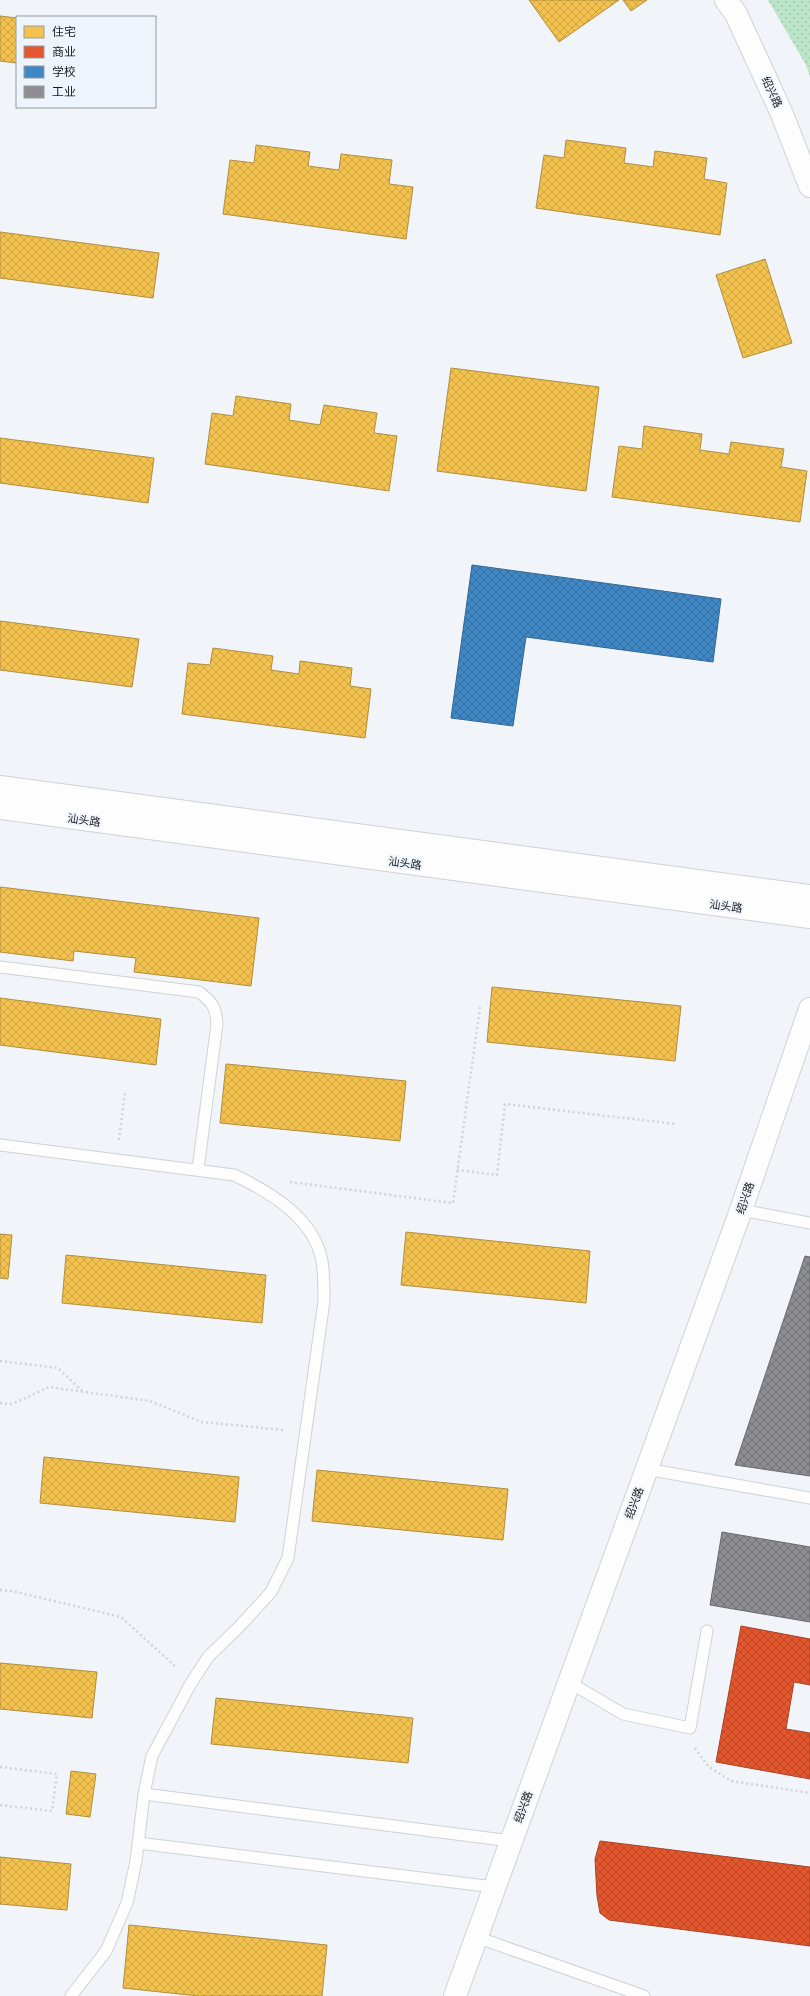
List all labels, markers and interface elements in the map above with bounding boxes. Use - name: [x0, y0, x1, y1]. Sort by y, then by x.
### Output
- legend: [16, 16, 156, 108]
- text: 住宅: [52, 23, 76, 40]
- text: 商业: [52, 43, 76, 60]
- text: 学校: [52, 63, 76, 80]
- street label: 绍兴路: [758, 74, 786, 110]
- text: 工业: [52, 83, 76, 100]
- street label: 汕头路: [67, 810, 101, 830]
- street label: 汕头路: [388, 853, 422, 873]
- street label: 汕头路: [709, 896, 743, 916]
- street label: 绍兴路: [732, 1180, 758, 1216]
- street label: 绍兴路: [621, 1485, 647, 1521]
- street label: 绍兴路: [510, 1789, 536, 1825]

